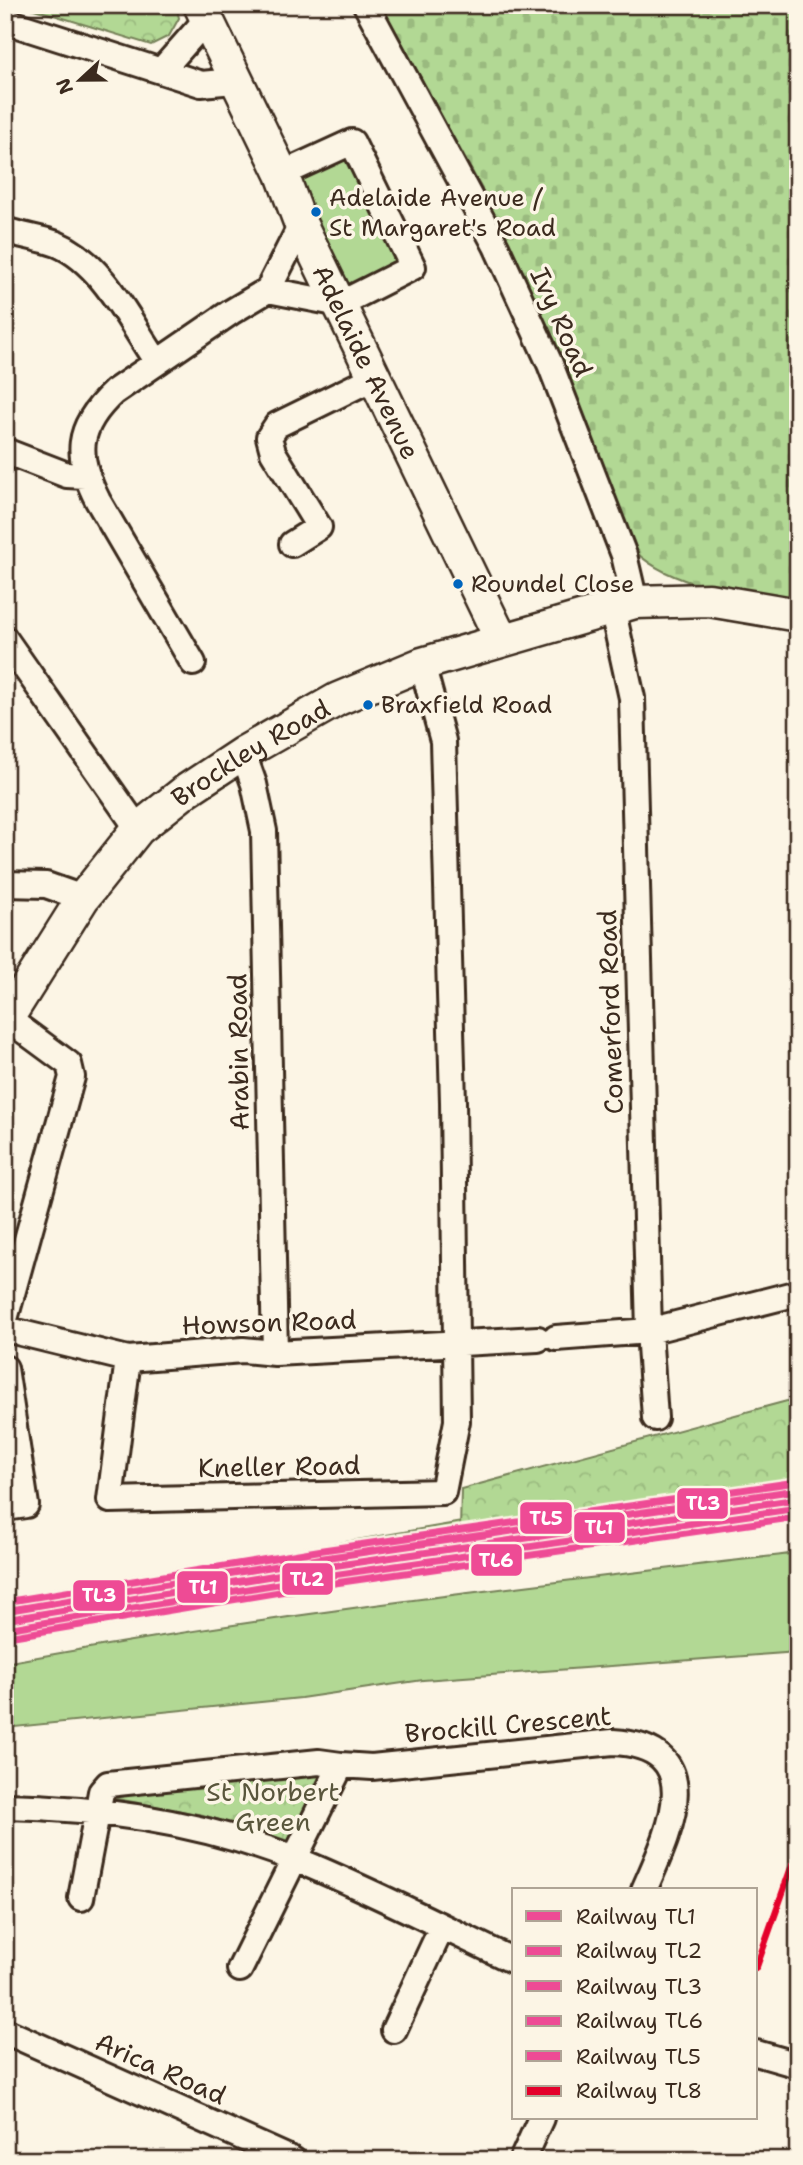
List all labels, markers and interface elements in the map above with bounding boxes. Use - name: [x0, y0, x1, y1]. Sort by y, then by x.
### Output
- north arrow: [46, 46, 116, 116]
- text: N: [50, 75, 79, 98]
- place label: Adelaide Avenue / St Margaret's Road: [329, 182, 556, 244]
- marker: Adelaide Avenue / St Margaret's Road: [309, 205, 323, 219]
- street label: Adelaide Avenue: [305, 258, 429, 465]
- street label: Ivy Road: [522, 262, 602, 382]
- place label: Roundel Close: [471, 568, 635, 600]
- marker: Roundel Close: [451, 577, 465, 591]
- place label: Braxfield Road: [381, 689, 552, 721]
- street label: Brockley Road: [163, 690, 336, 814]
- marker: Braxfield Road: [361, 698, 375, 712]
- street label: Comerford Road: [589, 909, 631, 1115]
- street label: Arabin Road: [219, 973, 257, 1131]
- street label: Howson Road: [181, 1301, 357, 1343]
- street label: Kneller Road: [197, 1447, 361, 1485]
- line badge: TL3: [676, 1487, 729, 1520]
- text: TL3: [686, 1491, 720, 1516]
- line badge: TL5: [519, 1501, 573, 1535]
- text: TL5: [529, 1506, 563, 1531]
- line badge: TL1: [573, 1511, 626, 1544]
- text: TL1: [584, 1515, 614, 1540]
- line badge: TL6: [470, 1543, 523, 1577]
- text: TL6: [479, 1548, 513, 1573]
- line badge: TL2: [281, 1562, 334, 1596]
- text: TL2: [290, 1567, 324, 1592]
- line badge: TL1: [176, 1570, 229, 1604]
- text: TL1: [188, 1575, 218, 1600]
- line badge: TL3: [72, 1579, 126, 1612]
- text: TL3: [82, 1583, 116, 1608]
- street label: Brockill Crescent: [403, 1698, 613, 1750]
- park label: St Norbert Green: [206, 1774, 340, 1839]
- legend: [512, 1888, 758, 2120]
- text: Railway TL1: [576, 1903, 696, 1931]
- text: Railway TL2: [576, 1937, 702, 1965]
- text: Railway TL3: [576, 1973, 702, 2001]
- text: Railway TL6: [576, 2007, 703, 2035]
- street label: Arica Road: [90, 2024, 232, 2112]
- text: Railway TL5: [576, 2043, 701, 2071]
- text: Railway TL8: [576, 2077, 702, 2105]

